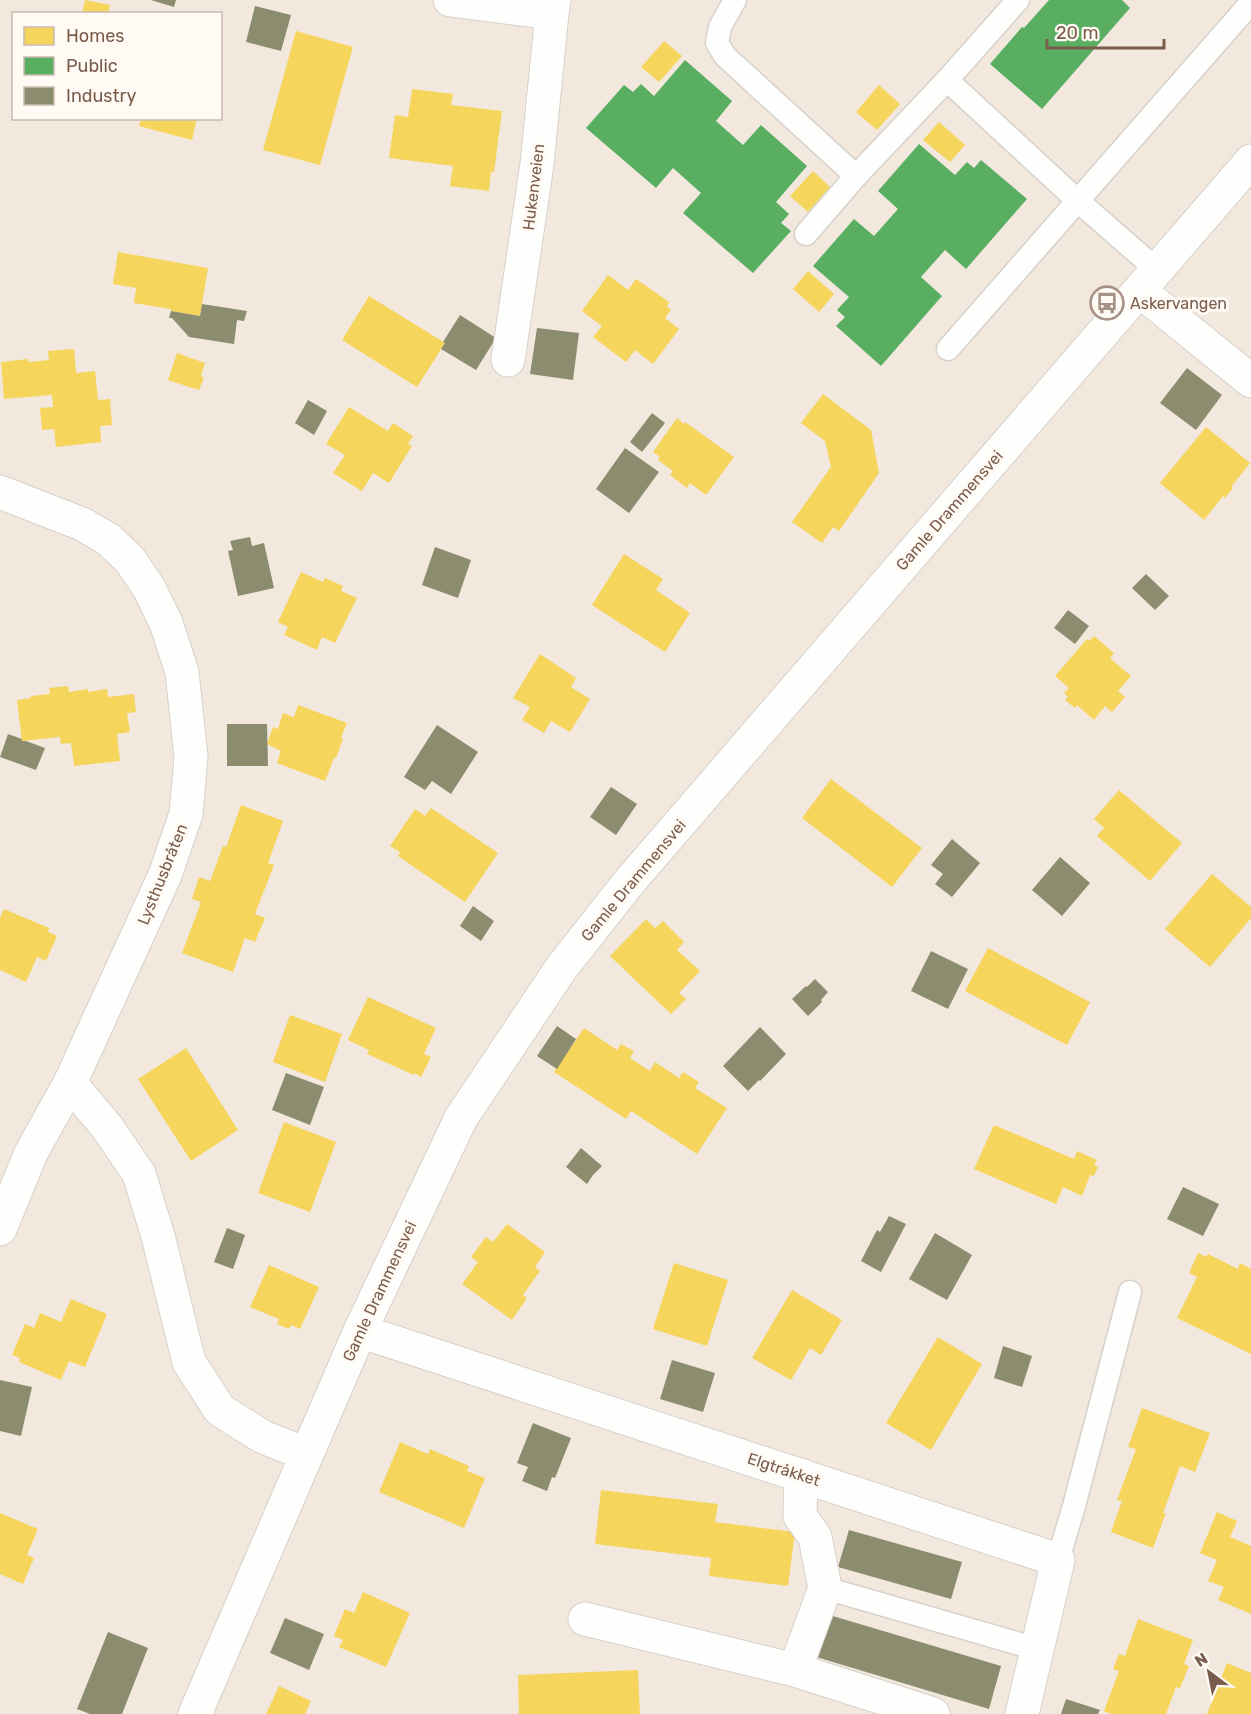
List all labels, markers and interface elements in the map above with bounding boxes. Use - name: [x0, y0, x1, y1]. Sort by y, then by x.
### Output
- legend: [12, 12, 222, 120]
- scale bar: [1047, 12, 1164, 50]
- text: 20 m: [1056, 22, 1098, 44]
- text: Homes: [66, 25, 124, 47]
- text: Public: [66, 55, 118, 77]
- text: Industry: [66, 85, 136, 107]
- street label: Hukenveien: [519, 143, 548, 232]
- bus stop icon: Askervangen: [1089, 285, 1125, 321]
- place label: Askervangen: [1130, 294, 1227, 313]
- street label: Gamle Drammensvei: [892, 446, 1007, 574]
- street label: Gamle Drammensvei: [577, 816, 690, 945]
- street label: Lysthusbråten: [134, 821, 191, 927]
- street label: Gamle Drammensvei: [339, 1218, 420, 1365]
- street label: Elgtråkket: [745, 1449, 823, 1490]
- north arrow: [1179, 1642, 1239, 1702]
- text: N: [1191, 1649, 1211, 1671]

